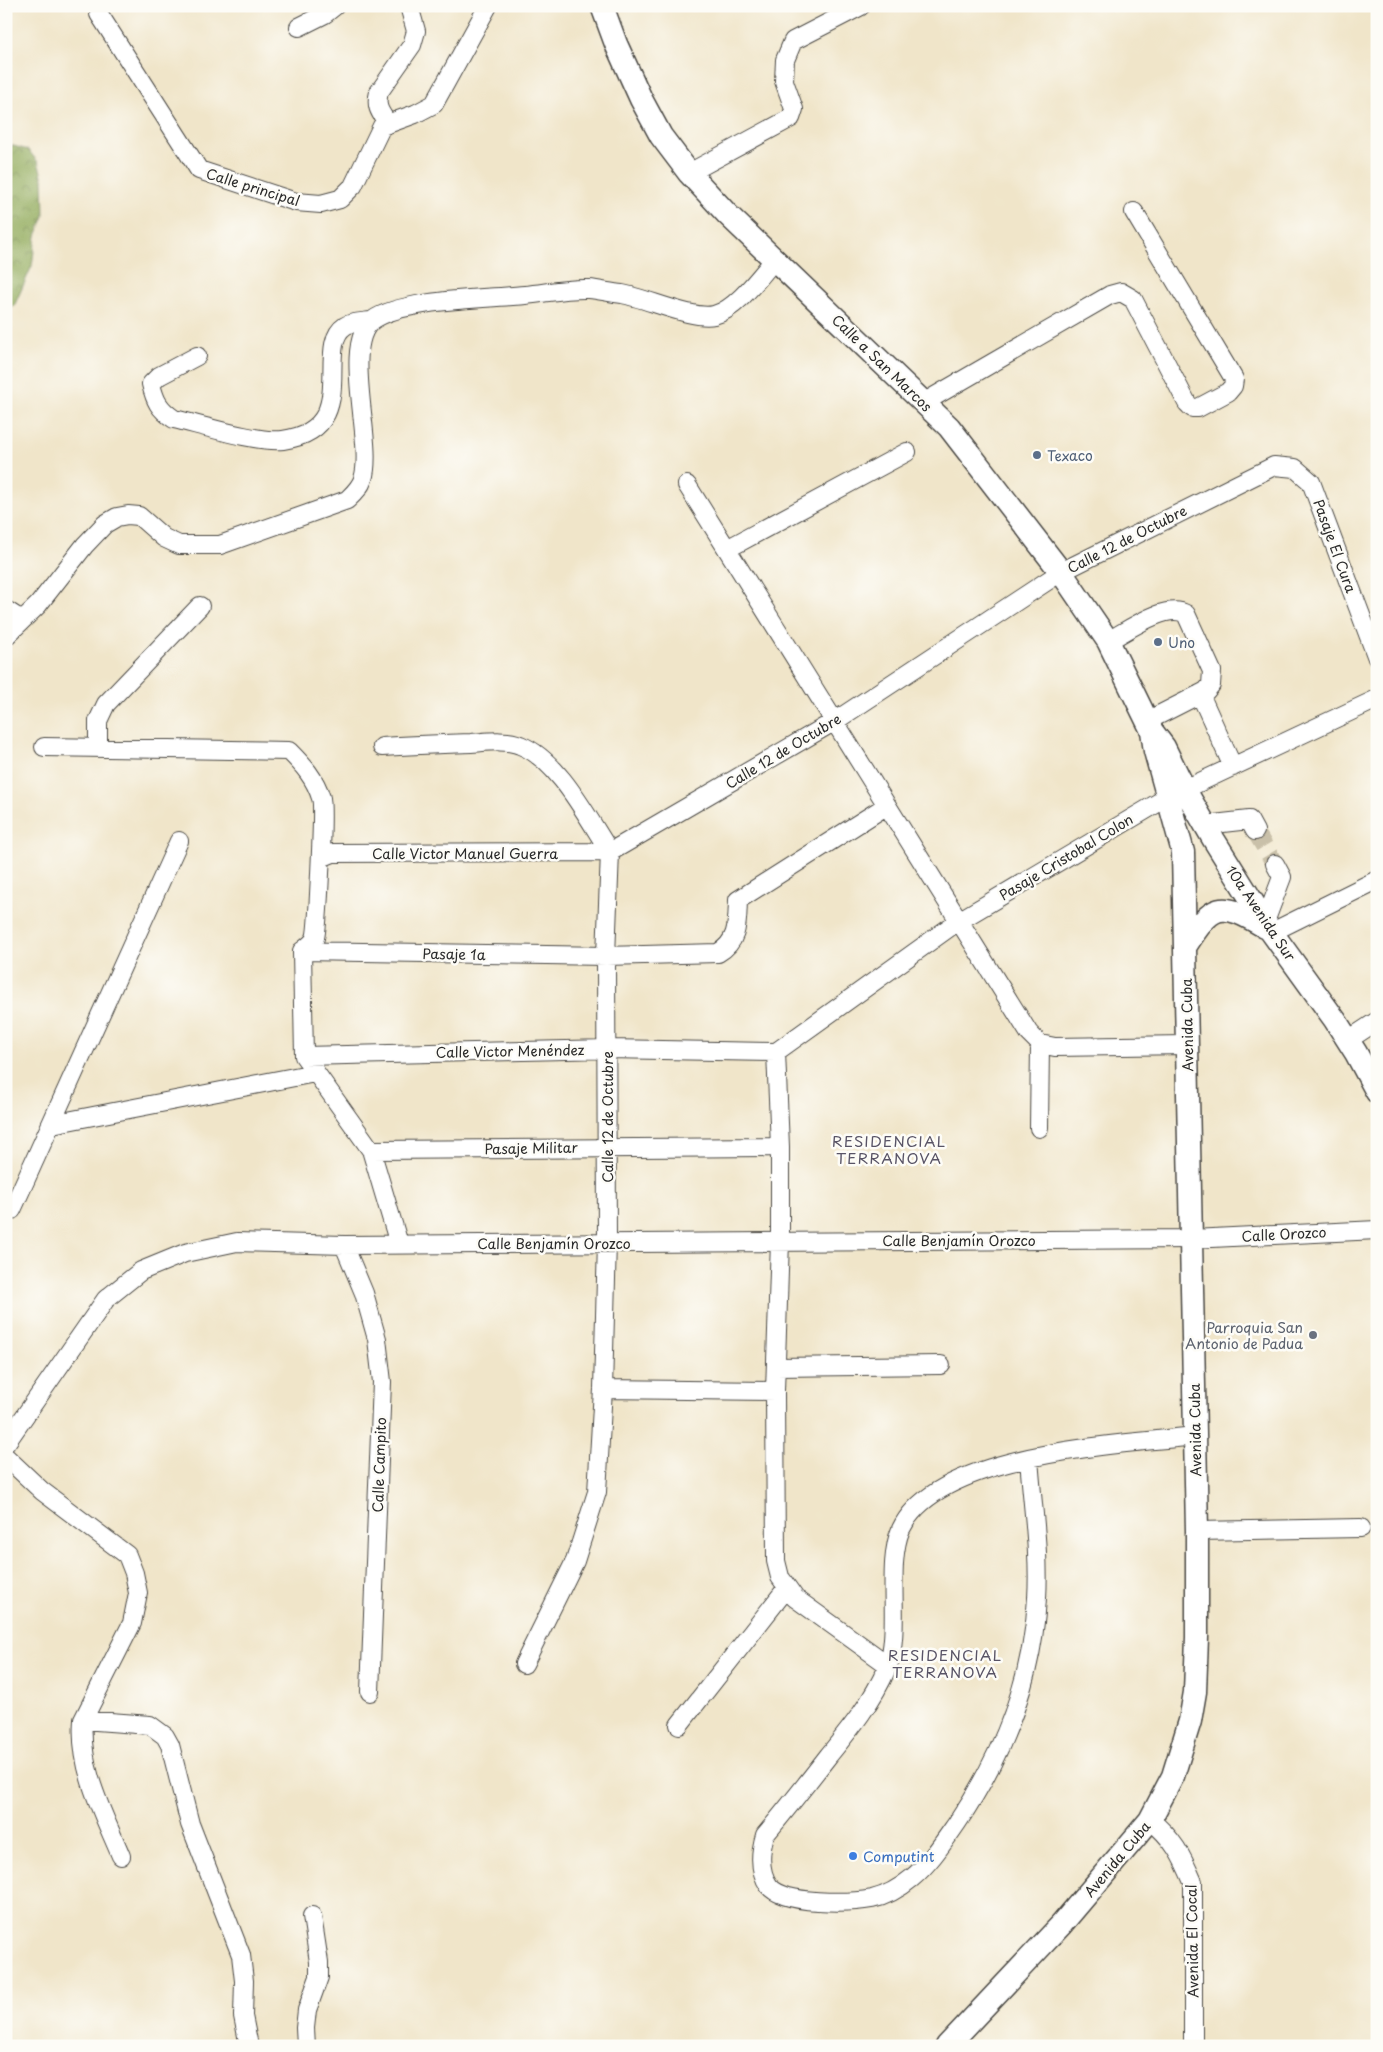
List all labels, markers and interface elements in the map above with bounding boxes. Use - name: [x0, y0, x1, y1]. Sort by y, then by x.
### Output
- street label: Calle principal: [204, 163, 302, 211]
- street label: Calle a San Marcos: [827, 310, 937, 416]
- place label: Texaco: [1047, 445, 1093, 466]
- marker: Texaco: [1031, 449, 1043, 461]
- street label: Pasaje El Cura: [1308, 496, 1362, 596]
- street label: Calle 12 de Octubre: [1064, 500, 1190, 578]
- place label: Uno: [1168, 632, 1195, 653]
- marker: Uno: [1152, 636, 1164, 648]
- street label: Calle 12 de Octubre: [721, 708, 845, 794]
- street label: Pasaje Cristobal Colon: [995, 809, 1137, 905]
- street label: Calle Victor Manuel Guerra: [372, 843, 558, 864]
- street label: 10a Avenida Sur: [1221, 861, 1301, 965]
- street label: Pasaje 1a: [422, 943, 486, 965]
- street label: Avenida Cuba: [1176, 978, 1198, 1072]
- street label: Calle Victor Menéndez: [436, 1039, 585, 1063]
- street label: Calle 12 de Octubre: [597, 1051, 618, 1183]
- district label: RESIDENCIAL TERRANOVA: [832, 1129, 946, 1169]
- street label: Pasaje Militar: [484, 1137, 578, 1159]
- street label: Calle Orozco: [1241, 1221, 1327, 1247]
- street label: Calle Benjamín Orozco: [882, 1230, 1036, 1251]
- street label: Calle Benjamín Orozco: [477, 1233, 631, 1254]
- place label: Parroquia San Antonio de Padua: [1185, 1317, 1303, 1354]
- marker: Parroquia San Antonio de Padua: [1307, 1329, 1319, 1341]
- street label: Avenida Cuba: [1184, 1383, 1206, 1477]
- street label: Calle Campito: [367, 1417, 391, 1513]
- district label: RESIDENCIAL TERRANOVA: [888, 1643, 1002, 1683]
- street label: Avenida Cuba: [1079, 1816, 1155, 1901]
- place label: Computint: [863, 1846, 935, 1867]
- marker: Computint: [847, 1850, 859, 1862]
- street label: Avenida El Cocal: [1181, 1884, 1203, 1998]

